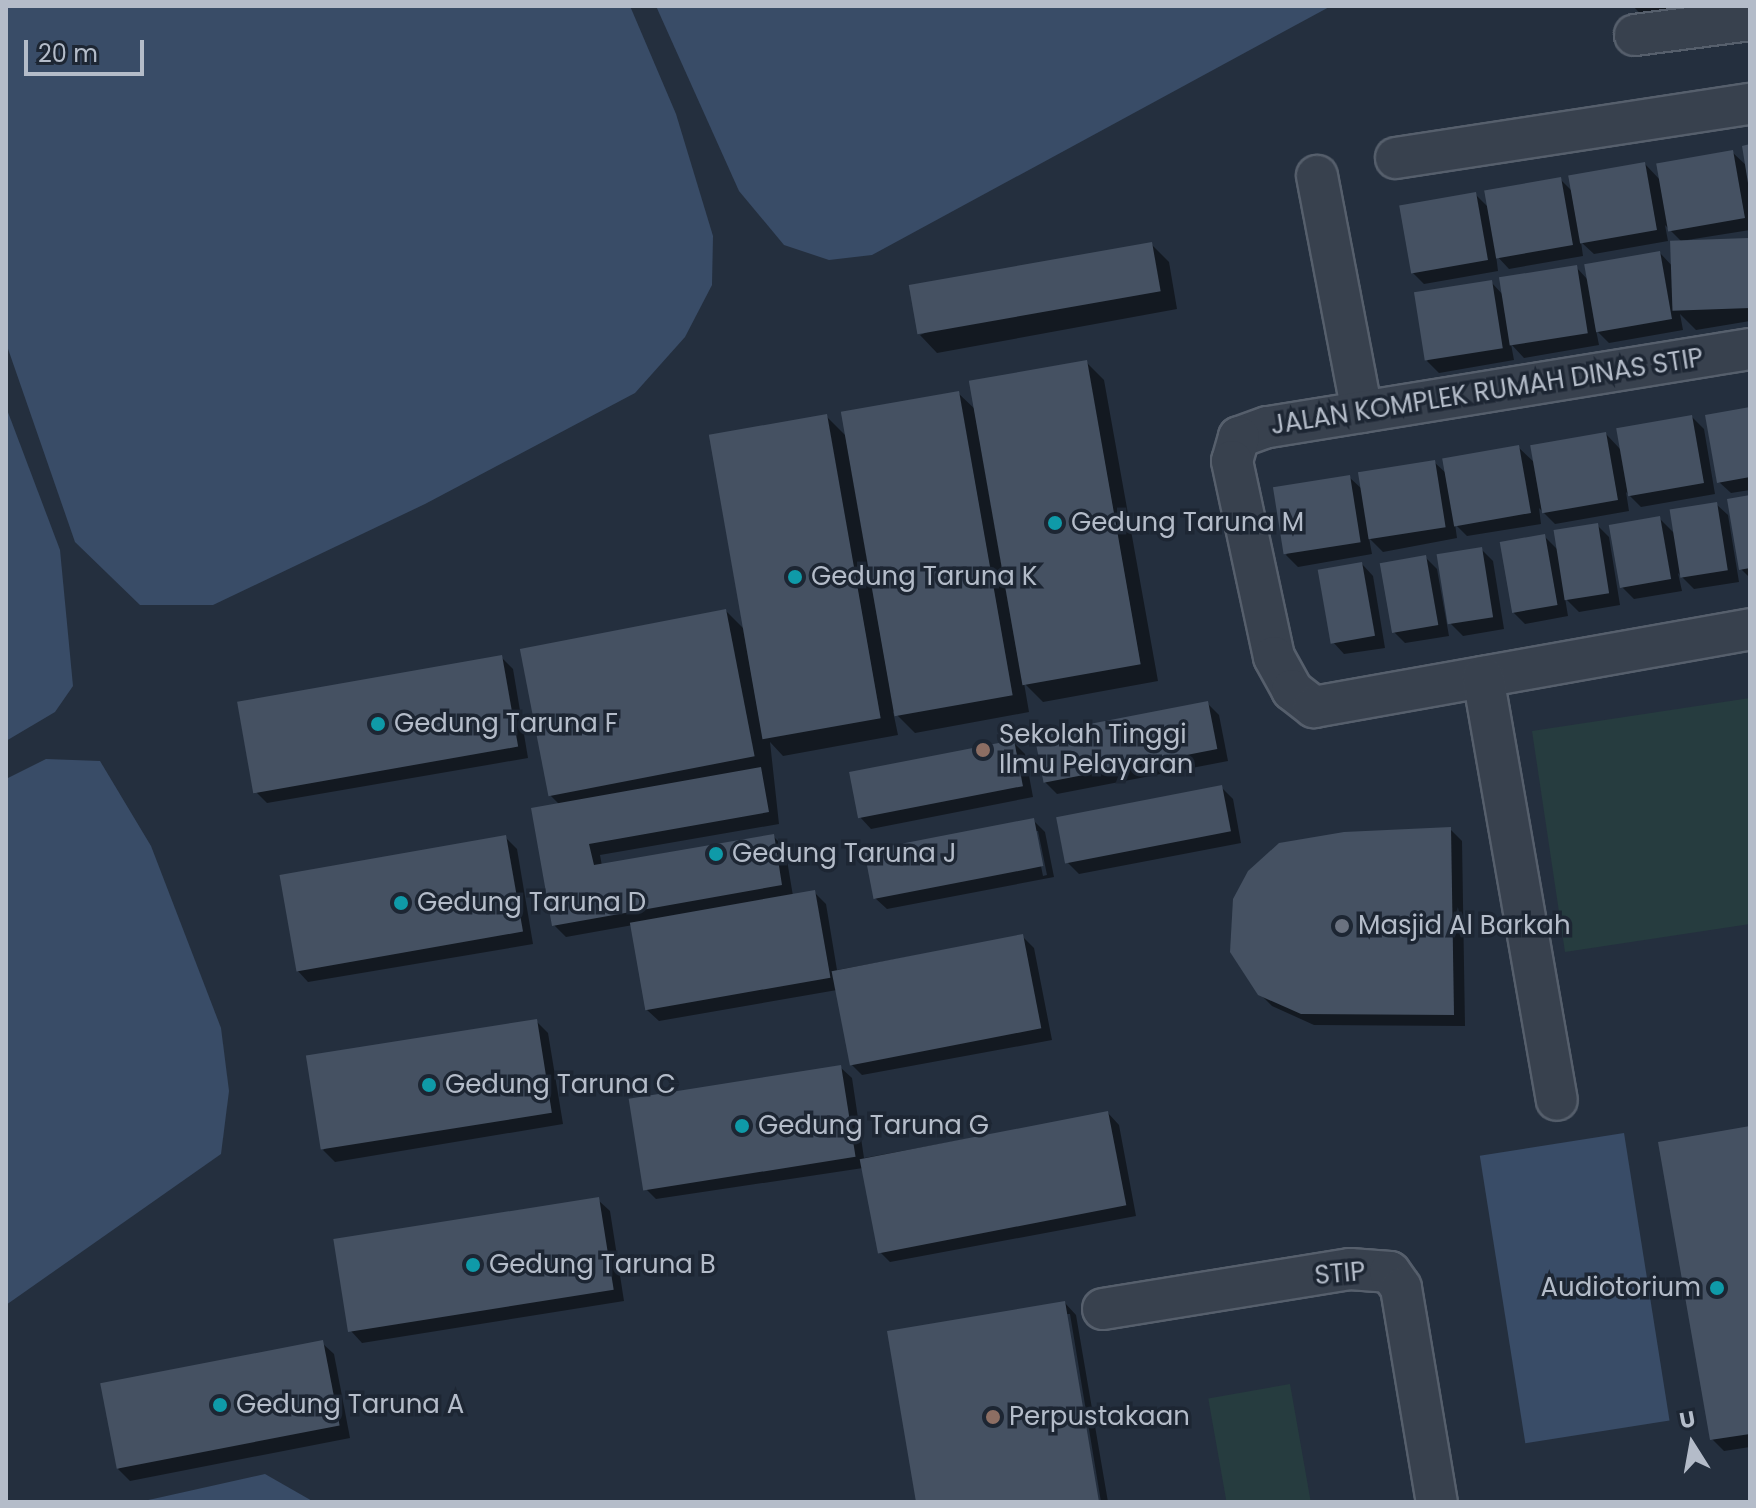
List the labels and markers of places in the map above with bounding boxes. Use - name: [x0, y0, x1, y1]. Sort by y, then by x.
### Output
- place label: Gedung Taruna M: [1071, 507, 1304, 539]
- marker: Gedung Taruna M: [1046, 514, 1064, 532]
- place label: Gedung Taruna K: [811, 561, 1037, 593]
- marker: Gedung Taruna K: [786, 568, 804, 586]
- place label: Gedung Taruna F: [394, 708, 618, 740]
- marker: Gedung Taruna F: [369, 715, 387, 733]
- place label: Sekolah Tinggi Ilmu Pelayaran: [999, 719, 1193, 780]
- marker: Sekolah Tinggi Ilmu Pelayaran: [974, 741, 992, 759]
- place label: Gedung Taruna J: [732, 838, 957, 870]
- marker: Gedung Taruna J: [707, 845, 725, 863]
- place label: Gedung Taruna D: [417, 887, 646, 919]
- marker: Gedung Taruna D: [392, 894, 410, 912]
- place label: Masjid Al Barkah: [1358, 910, 1571, 942]
- marker: Masjid Al Barkah: [1333, 917, 1351, 935]
- place label: Gedung Taruna C: [445, 1069, 676, 1101]
- marker: Gedung Taruna C: [420, 1076, 438, 1094]
- place label: Gedung Taruna G: [758, 1110, 989, 1142]
- marker: Gedung Taruna G: [733, 1117, 751, 1135]
- place label: Gedung Taruna B: [489, 1249, 716, 1281]
- marker: Gedung Taruna B: [464, 1256, 482, 1274]
- place label: Audiotorium: [1541, 1272, 1701, 1304]
- marker: Audiotorium: [1708, 1279, 1726, 1297]
- place label: Gedung Taruna A: [236, 1389, 464, 1421]
- marker: Gedung Taruna A: [211, 1396, 229, 1414]
- place label: Perpustakaan: [1009, 1401, 1190, 1433]
- marker: Perpustakaan: [984, 1408, 1002, 1426]

